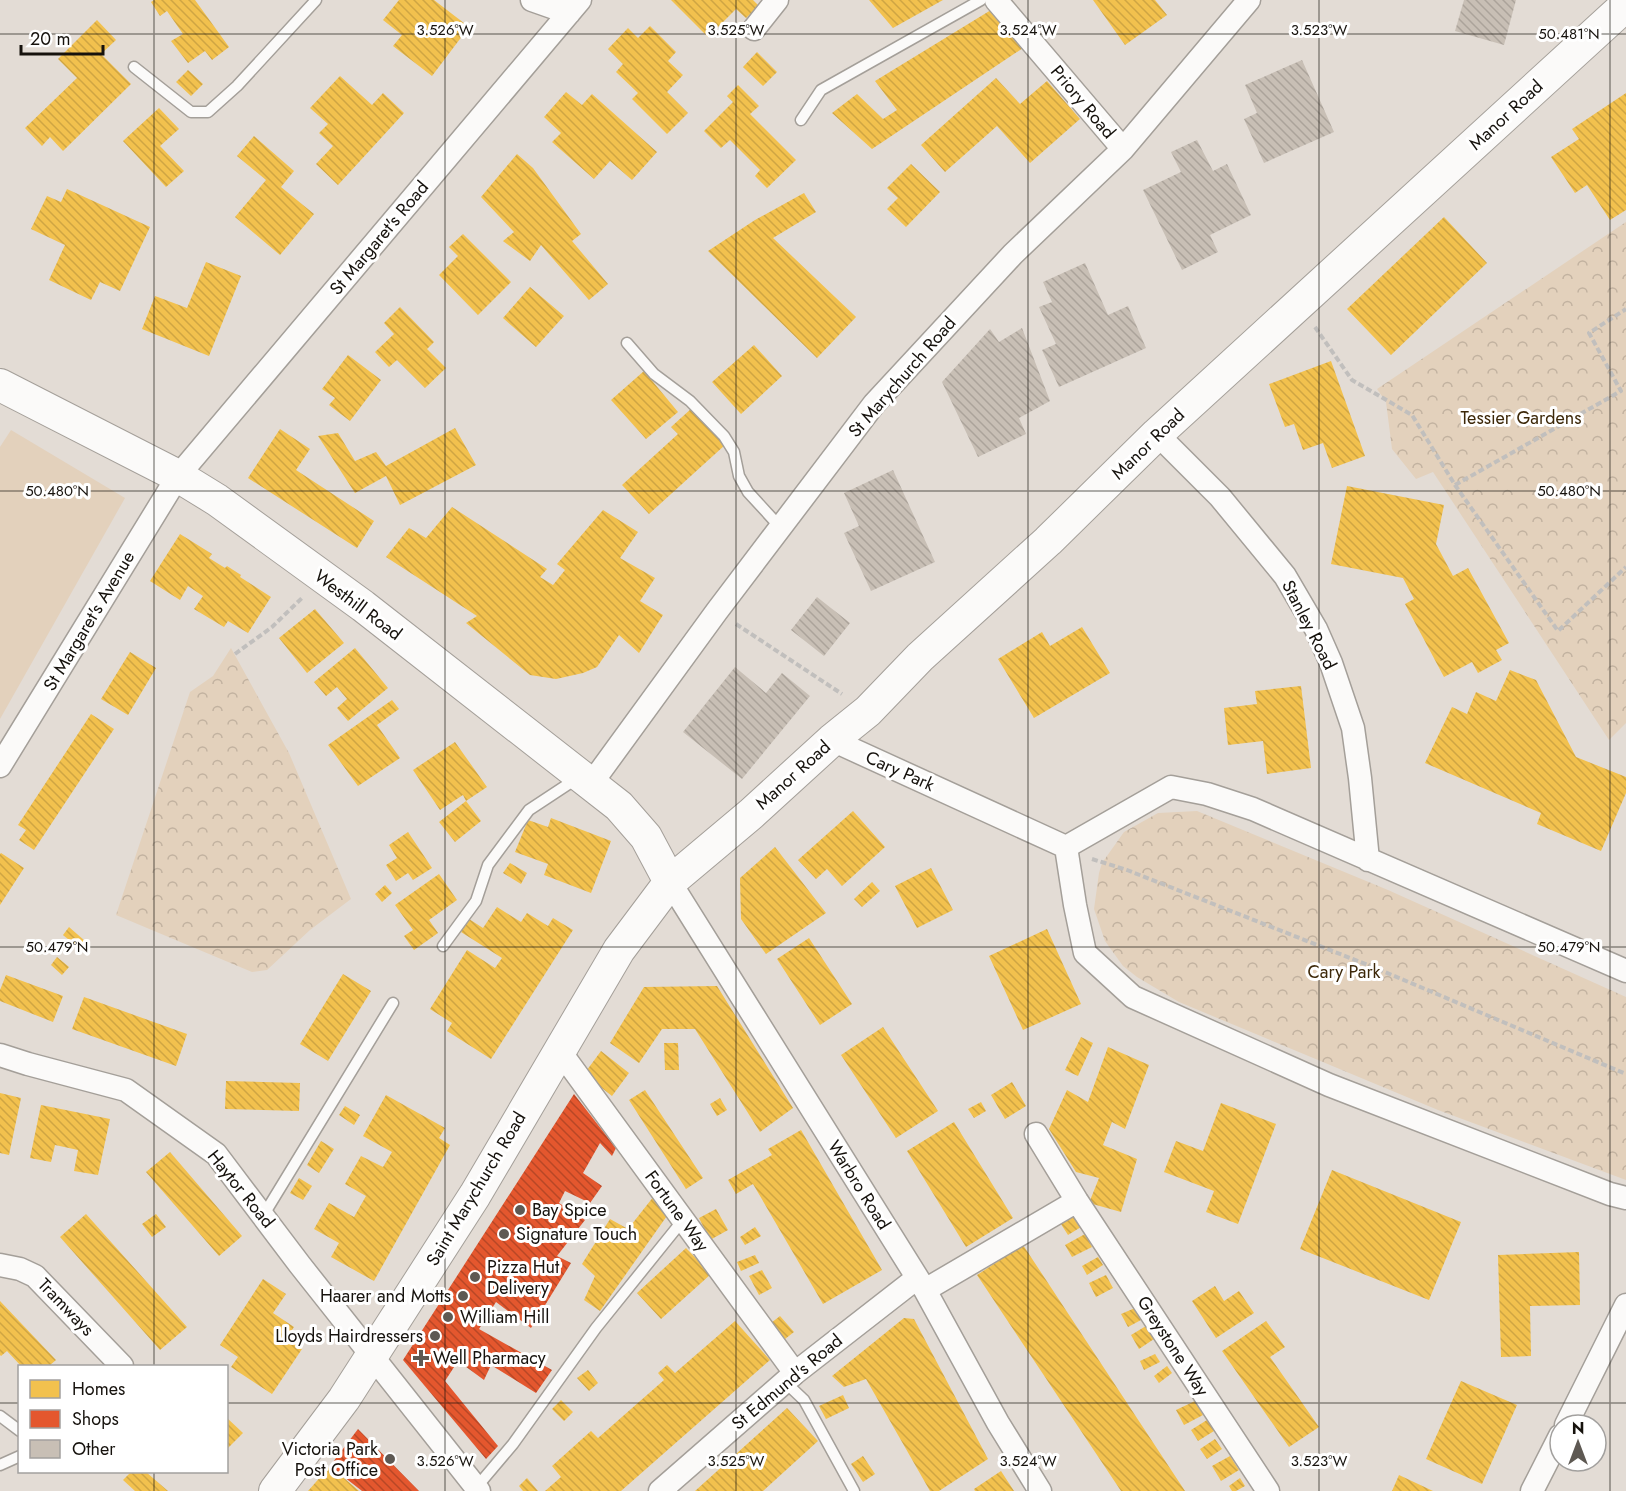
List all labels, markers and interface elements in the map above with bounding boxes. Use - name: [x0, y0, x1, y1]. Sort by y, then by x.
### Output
- scale bar: [21, 18, 104, 56]
- text: 3.526°W: [416, 19, 474, 41]
- text: 3.525°W: [708, 19, 765, 41]
- text: 3.524°W: [999, 19, 1057, 41]
- text: 3.523°W: [1291, 19, 1347, 41]
- text: 50.481°N: [1538, 23, 1600, 45]
- text: 20 m: [30, 26, 70, 52]
- street label: Priory Road: [1044, 60, 1122, 144]
- street label: Manor Road: [1463, 74, 1549, 156]
- street label: St Margaret's Road: [323, 175, 435, 301]
- street label: St Marychurch Road: [842, 311, 962, 443]
- street label: Manor Road: [1106, 402, 1190, 486]
- park label: Tessier Gardens: [1461, 405, 1581, 431]
- text: 50.480°N: [25, 480, 89, 502]
- text: 50.480°N: [1537, 480, 1601, 502]
- street label: St Margaret's Avenue: [37, 546, 141, 696]
- street label: Westhill Road: [309, 563, 407, 647]
- street label: Stanley Road: [1275, 576, 1343, 674]
- street label: Manor Road: [750, 734, 836, 816]
- street label: Cary Park: [861, 744, 939, 798]
- text: 50.479°N: [25, 936, 89, 958]
- text: 50.479°N: [1537, 936, 1601, 958]
- park label: Cary Park: [1307, 959, 1381, 985]
- street label: Saint Marychurch Road: [420, 1107, 532, 1271]
- street label: Warbro Road: [821, 1135, 897, 1235]
- street label: Haytor Road: [201, 1144, 281, 1234]
- street label: Fortune Way: [639, 1165, 715, 1257]
- place label: Bay Spice: [532, 1197, 607, 1223]
- marker: Bay Spice: [513, 1203, 527, 1217]
- place label: Signature Touch: [516, 1221, 637, 1247]
- marker: Signature Touch: [497, 1227, 511, 1241]
- place label: Pizza Hut Delivery: [487, 1254, 560, 1301]
- marker: Pizza Hut Delivery: [468, 1270, 482, 1284]
- street label: Tramways: [32, 1272, 100, 1342]
- place label: Haarer and Motts: [320, 1283, 451, 1309]
- marker: Haarer and Motts: [456, 1289, 470, 1303]
- street label: Greystone Way: [1131, 1291, 1215, 1401]
- place label: William Hill: [460, 1304, 549, 1330]
- marker: William Hill: [441, 1310, 455, 1324]
- place label: Lloyds Hairdressers: [275, 1323, 423, 1349]
- street label: St Edmund's Road: [726, 1328, 848, 1436]
- marker: Lloyds Hairdressers: [428, 1329, 442, 1343]
- place label: Well Pharmacy: [433, 1345, 546, 1371]
- marker: Well Pharmacy: [414, 1351, 428, 1365]
- legend: [18, 1365, 228, 1473]
- text: Homes: [72, 1376, 125, 1402]
- text: Shops: [72, 1406, 119, 1432]
- north arrow: [1548, 1413, 1608, 1473]
- text: N: [1572, 1417, 1584, 1440]
- text: Other: [72, 1436, 116, 1462]
- place label: Victoria Park Post Office: [282, 1436, 378, 1483]
- text: 3.526°W: [416, 1450, 474, 1472]
- text: 3.525°W: [708, 1450, 765, 1472]
- text: 3.524°W: [999, 1450, 1057, 1472]
- text: 3.523°W: [1291, 1450, 1347, 1472]
- marker: Victoria Park Post Office: [383, 1452, 397, 1466]

